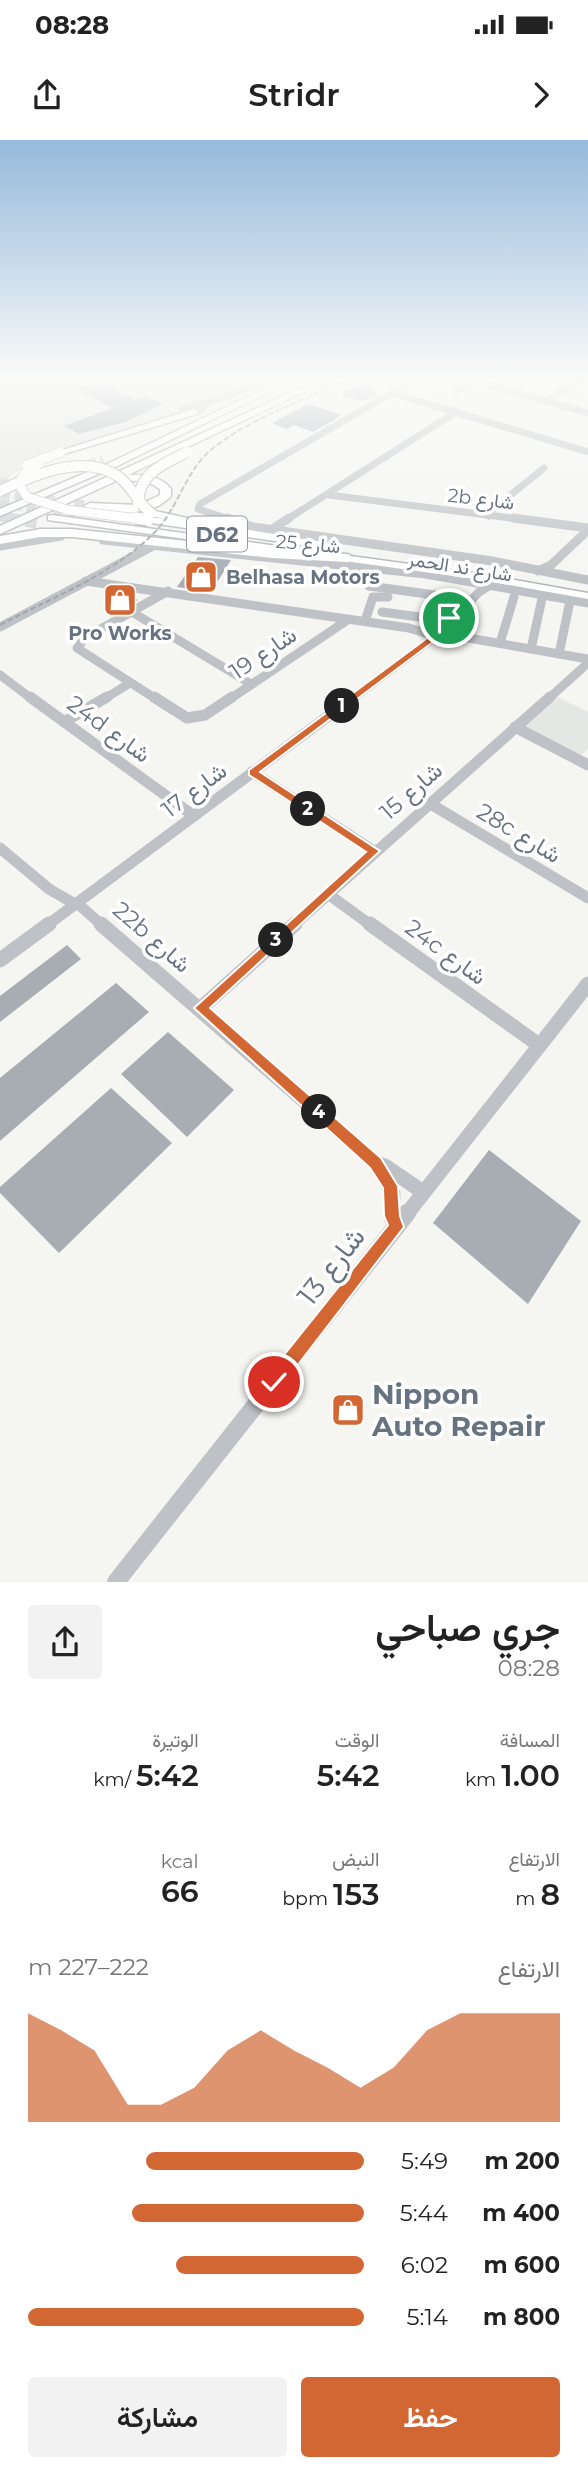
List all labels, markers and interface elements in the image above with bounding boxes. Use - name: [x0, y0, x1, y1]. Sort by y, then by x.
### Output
- text: 08:28: [35, 9, 109, 41]
- text: Stridr: [248, 75, 340, 114]
- icon: share: [28, 76, 66, 114]
- icon: forward: [522, 76, 560, 114]
- street label: 2b شارع: [446, 484, 516, 515]
- road number: D62: [187, 516, 247, 552]
- street label: شارع 25: [275, 530, 341, 559]
- street label: شارع ند الحمر: [405, 547, 514, 588]
- shop icon: Belhasa Motors: [182, 558, 220, 596]
- place label: Belhasa Motors: [226, 566, 380, 589]
- shop icon: Pro Works: [101, 581, 139, 619]
- pin: [419, 588, 479, 648]
- icon: arrive: [430, 599, 468, 637]
- street label: شارع 19: [224, 621, 303, 687]
- place label: Pro Works: [68, 622, 172, 645]
- pin: 1: [324, 688, 360, 724]
- street label: 24d شارع: [61, 689, 156, 770]
- text: 1: [338, 694, 345, 717]
- street label: شارع 15: [374, 756, 449, 827]
- street label: شارع 17: [156, 757, 233, 825]
- pin: 2: [290, 792, 326, 826]
- text: 2: [302, 797, 313, 820]
- street label: 28c شارع: [471, 797, 566, 871]
- street label: 22b شارع: [106, 896, 197, 980]
- street label: 24c شارع: [399, 913, 492, 992]
- pin: 3: [258, 922, 294, 958]
- text: 3: [270, 928, 281, 951]
- pin: 4: [302, 1094, 336, 1130]
- text: 4: [312, 1100, 325, 1123]
- street label: شارع 13: [290, 1220, 374, 1313]
- pin: [244, 1352, 304, 1412]
- icon: check: [255, 1363, 293, 1401]
- place label: Nippon Auto Repair: [371, 1377, 545, 1443]
- shop icon: Nippon Auto Repair: [329, 1391, 367, 1429]
- text: جري صباحي: [375, 1604, 560, 1651]
- button: share: [28, 1605, 102, 1679]
- text: 08:28: [497, 1654, 560, 1682]
- text: الوتيرة: [152, 1729, 199, 1752]
- text: الوقت: [335, 1729, 379, 1752]
- text: المسافة: [500, 1729, 560, 1752]
- text: 5:42: [136, 1757, 199, 1794]
- text: 5:42: [317, 1757, 379, 1794]
- text: 1.00: [501, 1757, 560, 1794]
- text: /km: [93, 1768, 136, 1791]
- text: km: [465, 1768, 501, 1791]
- text: النبض: [332, 1848, 379, 1871]
- text: الارتفاع: [508, 1848, 560, 1871]
- text: kcal: [161, 1850, 199, 1873]
- text: 66: [161, 1873, 199, 1910]
- text: 153: [333, 1876, 379, 1913]
- text: 8: [540, 1876, 560, 1913]
- text: bpm: [282, 1887, 333, 1910]
- text: m: [515, 1887, 540, 1910]
- text: 222–227 m: [28, 1953, 149, 1981]
- text: الارتفاع: [498, 1955, 560, 1983]
- text: 5:49: [401, 2147, 448, 2175]
- text: 200 m: [485, 2147, 560, 2175]
- text: 5:44: [400, 2199, 448, 2227]
- text: 400 m: [482, 2199, 560, 2227]
- text: 6:02: [401, 2251, 448, 2279]
- text: 600 m: [483, 2251, 560, 2279]
- text: 5:14: [407, 2303, 448, 2331]
- text: 800 m: [483, 2303, 560, 2331]
- button: مشاركة: [28, 2377, 287, 2457]
- button: حفظ: [301, 2377, 560, 2457]

